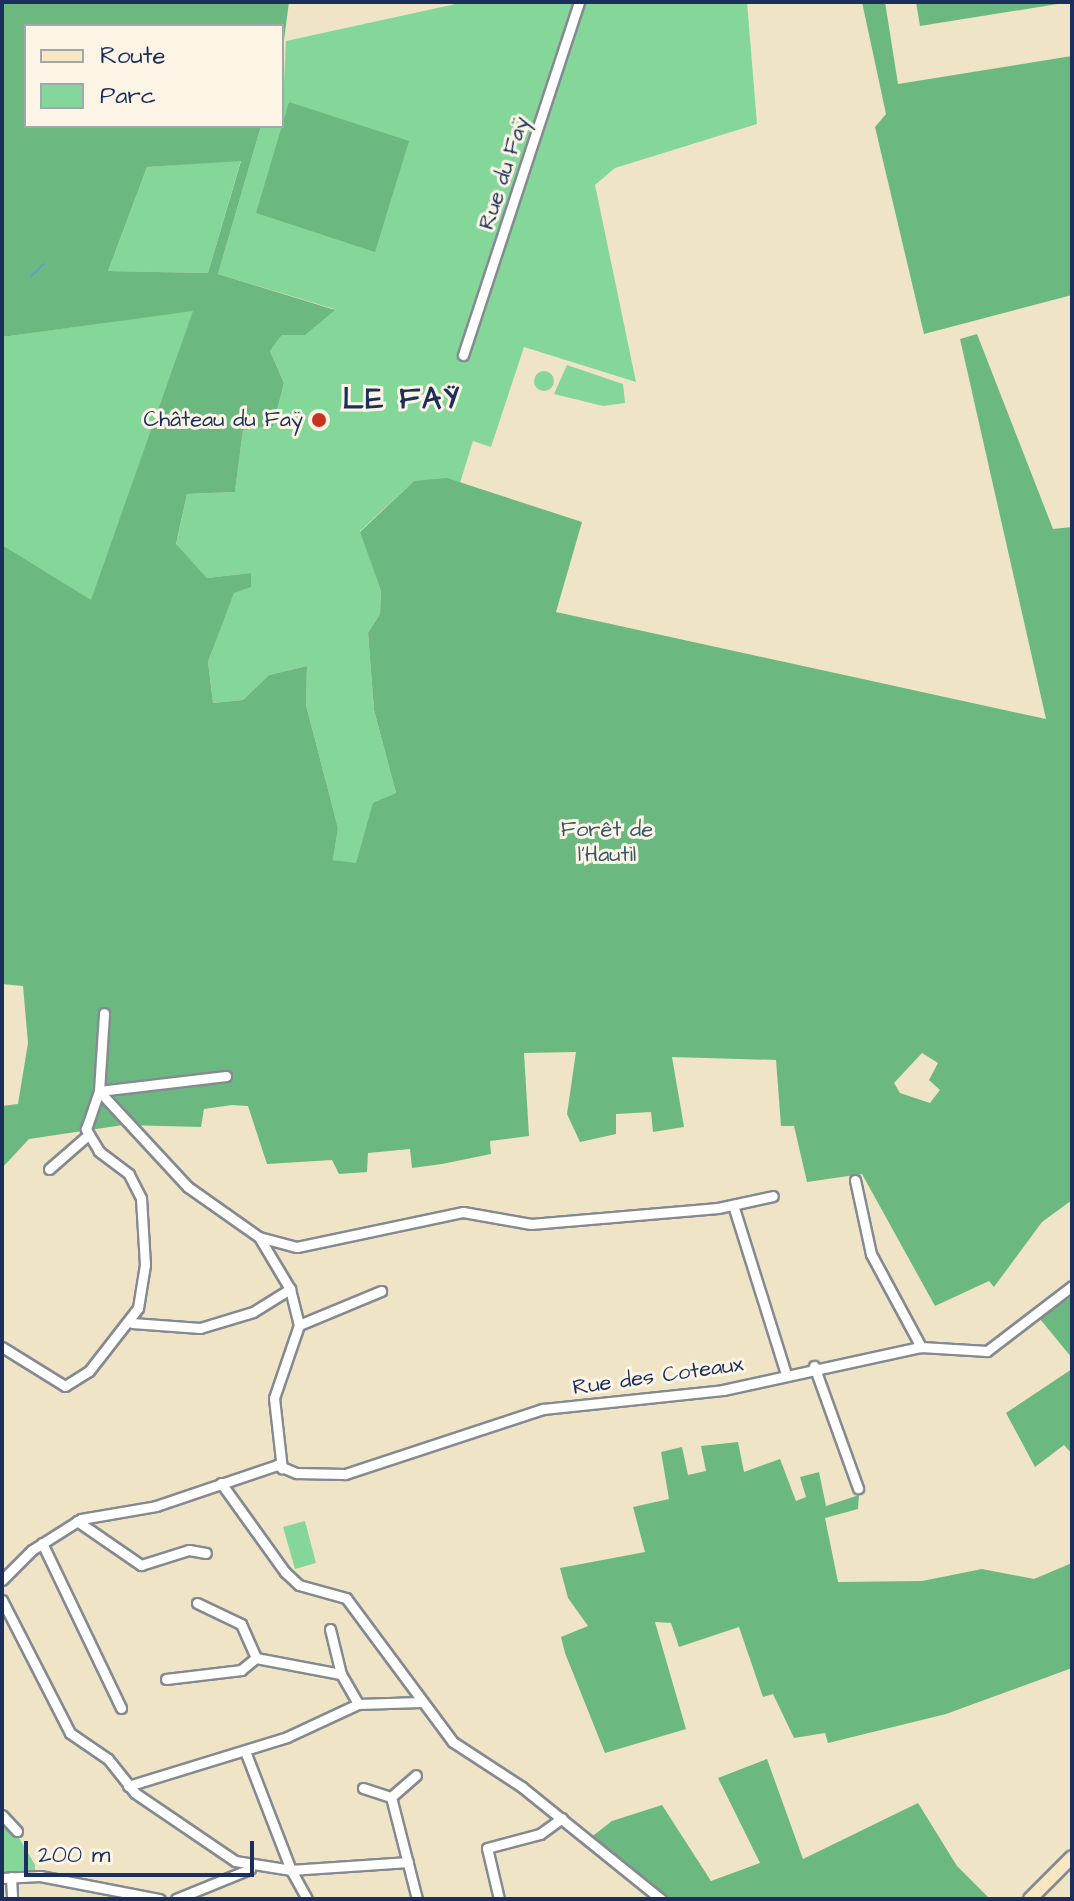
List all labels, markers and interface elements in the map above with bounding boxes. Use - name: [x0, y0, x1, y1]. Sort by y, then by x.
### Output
- legend: [24, 24, 284, 128]
- text: Route: [100, 39, 165, 73]
- text: Parc: [100, 79, 156, 113]
- street label: Rue du Faÿ: [473, 113, 535, 233]
- district label: LE FAŸ: [343, 381, 461, 417]
- place label: Château du Faÿ: [144, 407, 303, 433]
- marker: Château du Faÿ: [310, 411, 328, 429]
- park label: Forêt de l'Hautil: [561, 816, 653, 868]
- street label: Rue des Coteaux: [571, 1351, 745, 1401]
- scale bar: [28, 1825, 258, 1875]
- text: 200 m: [38, 1838, 110, 1872]

